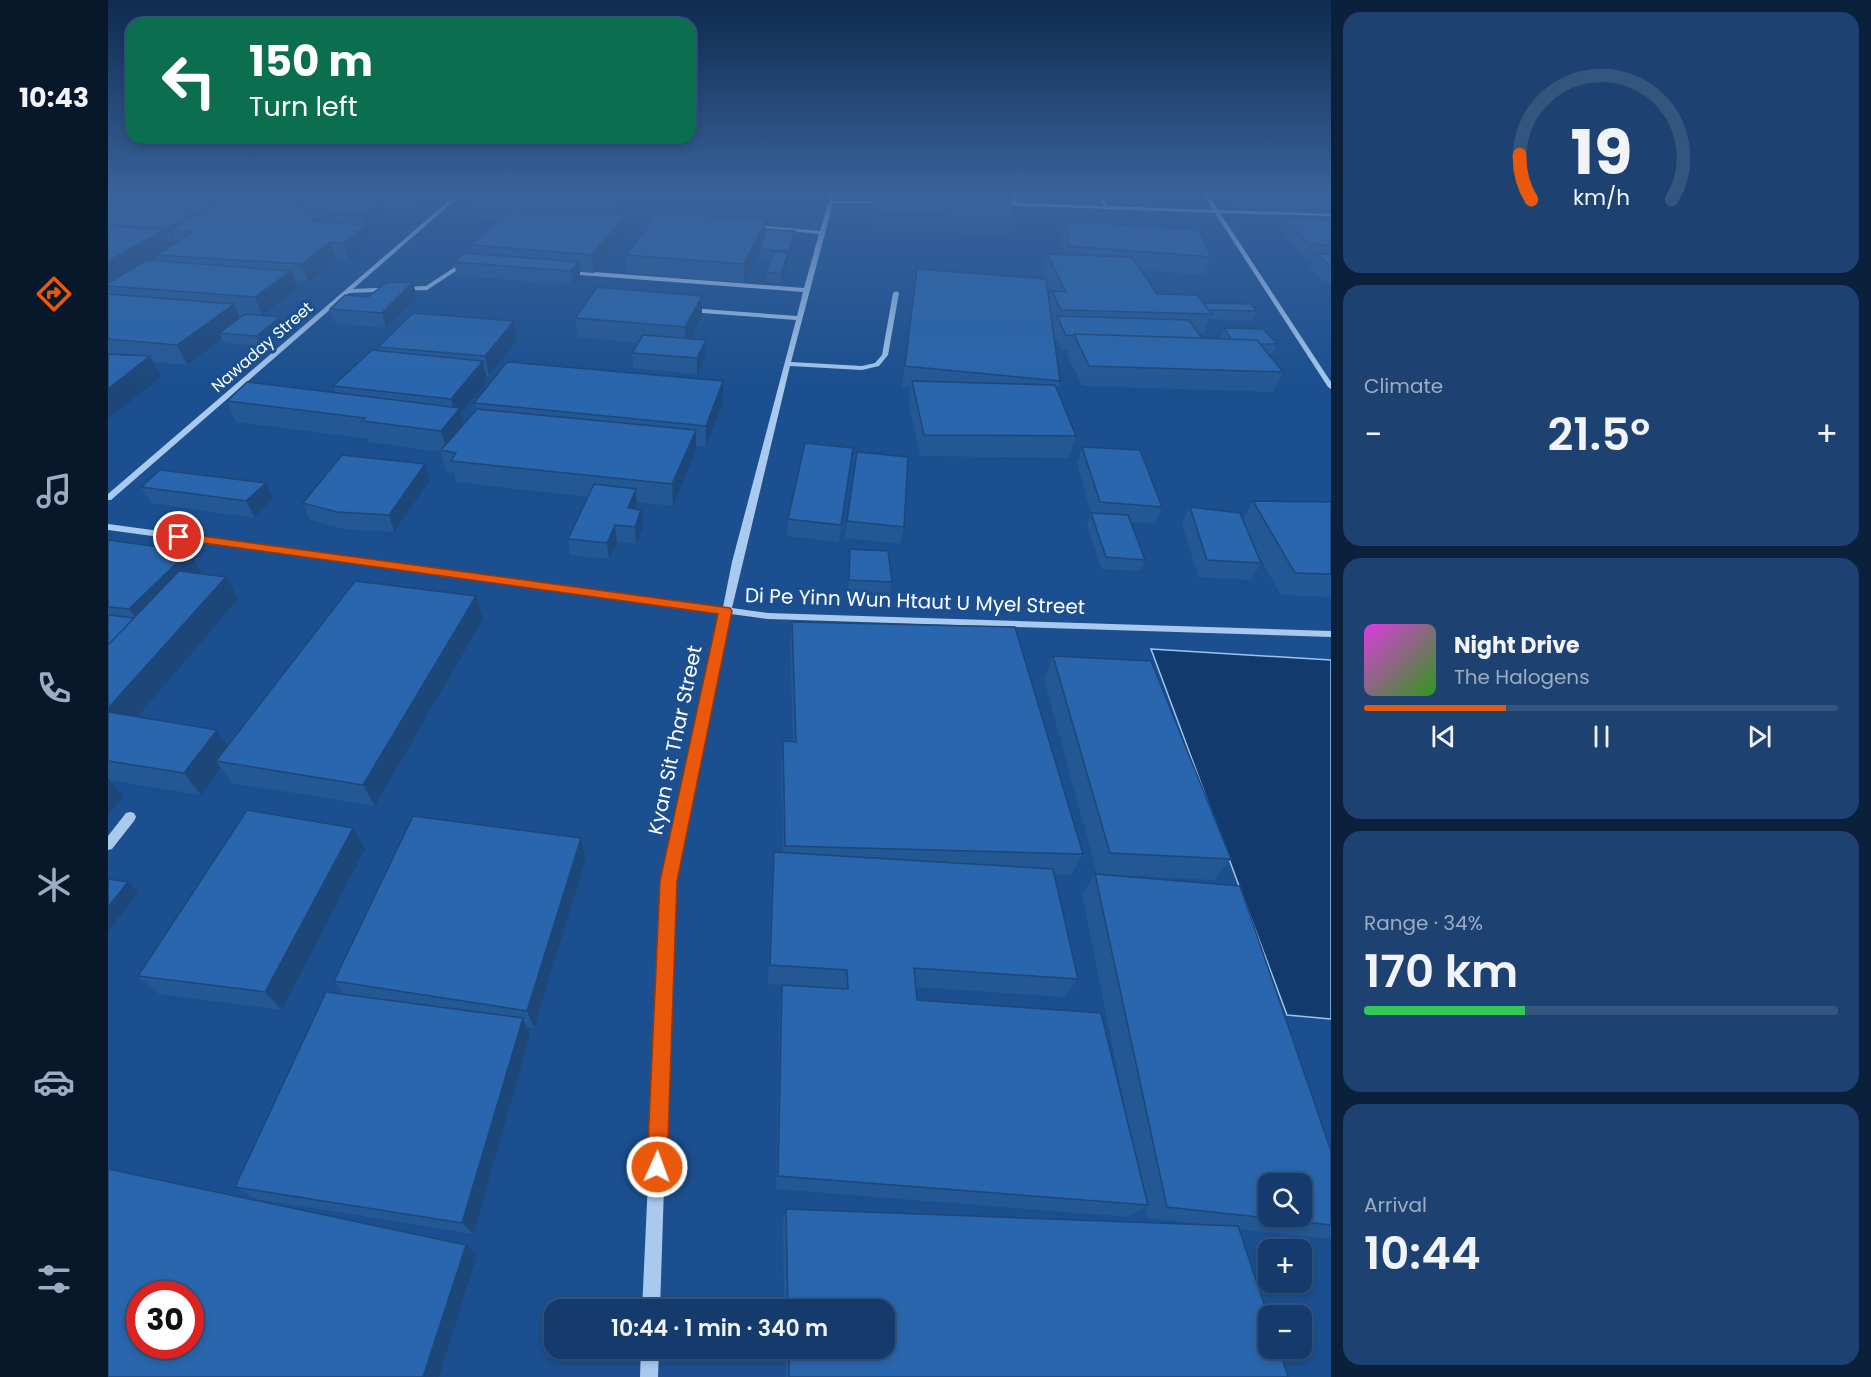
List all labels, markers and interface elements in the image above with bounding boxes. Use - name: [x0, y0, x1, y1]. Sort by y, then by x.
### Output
- text: 150 m: [249, 32, 373, 91]
- icon: left: [150, 42, 228, 120]
- text: 10:43: [19, 79, 89, 116]
- text: Turn left: [249, 88, 358, 125]
- text: 19: [1570, 108, 1632, 196]
- text: km/h: [1572, 182, 1630, 213]
- icon: directions: [33, 273, 75, 315]
- street label: Nawaday Street: [206, 296, 318, 398]
- text: Climate: [1364, 372, 1443, 400]
- text: 21.5°: [1547, 403, 1650, 466]
- text: −: [1364, 411, 1382, 458]
- text: +: [1815, 411, 1838, 458]
- icon: music: [33, 470, 75, 512]
- pin: [153, 511, 204, 562]
- icon: arrive: [162, 520, 195, 553]
- street label: Di Pe Yinn Wun Htaut U Myel Street: [744, 581, 1086, 621]
- text: Night Drive: [1454, 630, 1580, 661]
- street label: Kyan Sit Thar Street: [641, 643, 709, 837]
- text: The Halogens: [1454, 663, 1590, 691]
- icon: phone: [33, 667, 75, 709]
- icon: previous: [1427, 720, 1460, 753]
- icon: pause: [1585, 720, 1618, 753]
- icon: next: [1743, 720, 1776, 753]
- icon: climate: [33, 864, 75, 906]
- text: Range · 34%: [1364, 909, 1483, 937]
- text: 170 km: [1364, 940, 1518, 1003]
- icon: car: [33, 1061, 75, 1103]
- position arrow: [625, 1135, 689, 1199]
- map controls: [1258, 1173, 1312, 1359]
- button: search: [1258, 1173, 1312, 1227]
- text: Arrival: [1364, 1191, 1427, 1219]
- text: 10:44: [1364, 1222, 1481, 1285]
- button: +: [1258, 1239, 1312, 1293]
- icon: filters: [33, 1258, 75, 1300]
- speed limit sign: 30: [126, 1281, 204, 1359]
- button: −: [1258, 1305, 1312, 1359]
- text: 10:44 · 1 min · 340 m: [611, 1313, 828, 1344]

